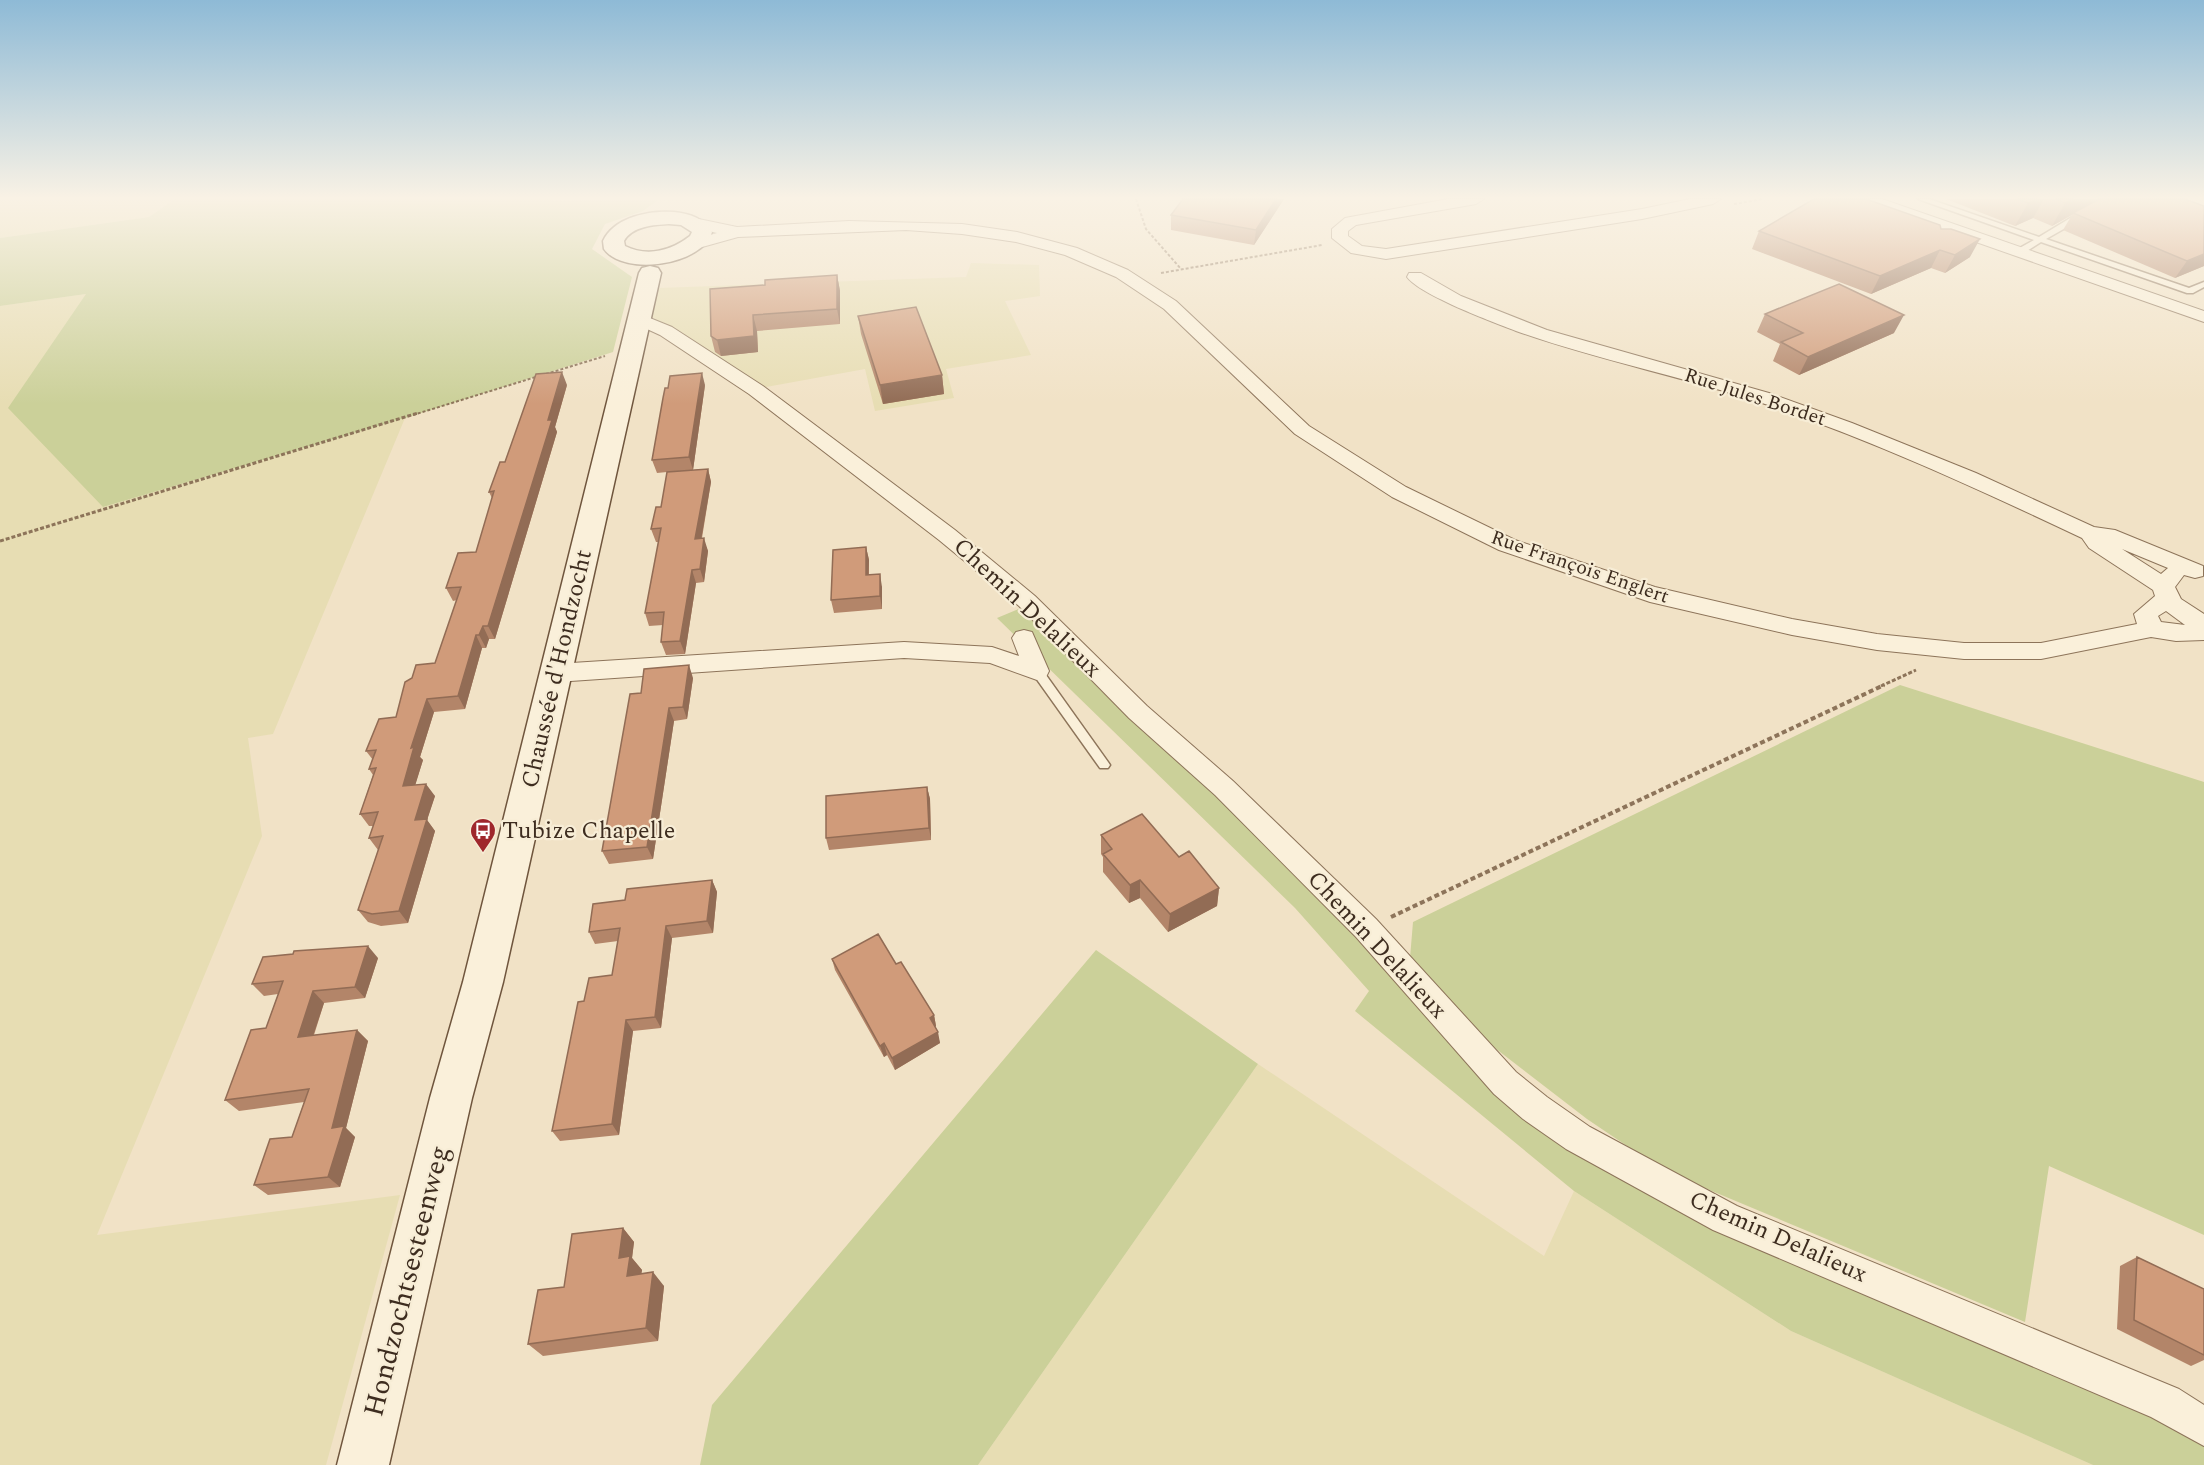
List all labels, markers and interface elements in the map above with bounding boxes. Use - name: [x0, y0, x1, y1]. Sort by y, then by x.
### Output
- street label: Rue Jules Bordet: [1680, 360, 1830, 434]
- street label: Rue François Englert: [1487, 522, 1673, 612]
- street label: Chemin Delalieux: [945, 530, 1109, 687]
- street label: Chaussée d'Hondzocht: [512, 546, 602, 792]
- place label: Tubize Chapelle: [502, 813, 675, 849]
- bus stop icon: Tubize Chapelle: [468, 816, 498, 854]
- street label: Chemin Delalieux: [1299, 863, 1456, 1027]
- street label: Hondzochtsesteenweg: [352, 1141, 462, 1421]
- street label: Chemin Delalieux: [1683, 1182, 1873, 1292]

